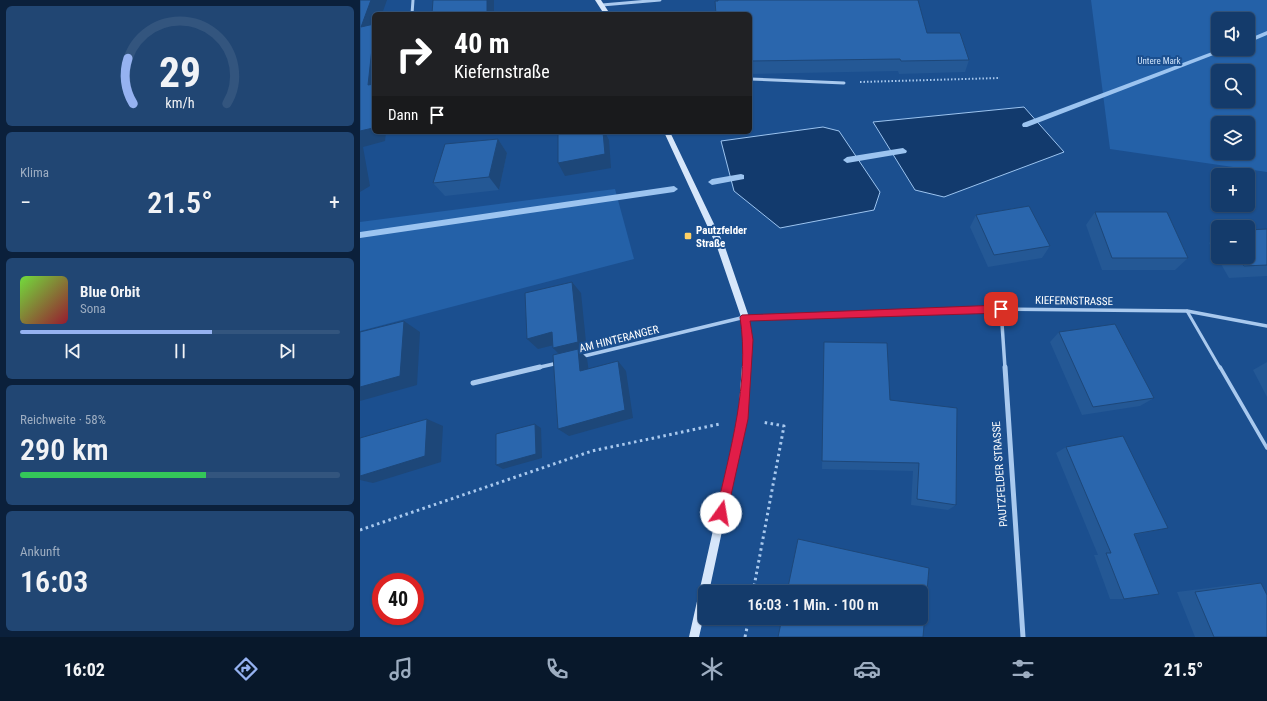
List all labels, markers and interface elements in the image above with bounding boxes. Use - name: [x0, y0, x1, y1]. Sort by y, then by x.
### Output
- map controls: [1211, 12, 1255, 264]
- button: sound: [1211, 12, 1255, 56]
- text: 40 m: [454, 27, 510, 60]
- icon: right: [388, 28, 440, 80]
- text: 29: [159, 48, 201, 97]
- park label: Untere Mark: [1137, 56, 1181, 66]
- text: Kiefernstraße: [454, 61, 550, 82]
- button: search: [1211, 64, 1255, 108]
- text: km/h: [165, 95, 195, 111]
- icon: arrive: [426, 104, 448, 126]
- text: Dann: [388, 106, 418, 124]
- button: layers: [1211, 116, 1255, 160]
- text: Klima: [20, 165, 49, 180]
- button: +: [1211, 168, 1255, 212]
- text: 21.5°: [147, 185, 213, 220]
- text: −: [20, 190, 31, 215]
- text: +: [329, 190, 340, 215]
- button: −: [1211, 220, 1255, 264]
- place label: Pautzfelder Straße: [696, 224, 747, 250]
- marker: Pautzfelder Straße: [683, 231, 693, 241]
- text: Blue Orbit: [80, 283, 140, 301]
- pin: [984, 292, 1018, 326]
- street label: KIEFERNSTRASSE: [1035, 294, 1114, 308]
- icon: arrive: [990, 298, 1012, 320]
- text: Sona: [80, 301, 106, 316]
- street label: AM HINTERANGER: [578, 323, 660, 355]
- icon: previous: [62, 340, 84, 362]
- icon: pause: [169, 340, 191, 362]
- icon: next: [276, 340, 298, 362]
- text: Reichweite · 58%: [20, 412, 106, 427]
- street label: PAUTZFELDER STRASSE: [990, 420, 1010, 527]
- text: 290 km: [20, 432, 109, 467]
- position arrow: [700, 492, 742, 534]
- text: Ankunft: [20, 544, 60, 559]
- text: 16:03: [20, 564, 88, 599]
- speed limit sign: 40: [372, 573, 424, 625]
- text: 16:03 · 1 Min. · 100 m: [747, 596, 879, 614]
- icon: directions: [232, 655, 260, 683]
- icon: music: [387, 655, 415, 683]
- icon: phone: [543, 655, 571, 683]
- icon: climate: [698, 655, 726, 683]
- icon: car: [853, 655, 881, 683]
- icon: filters: [1009, 655, 1037, 683]
- text: 16:02: [64, 659, 105, 680]
- text: 21.5°: [1164, 659, 1203, 680]

